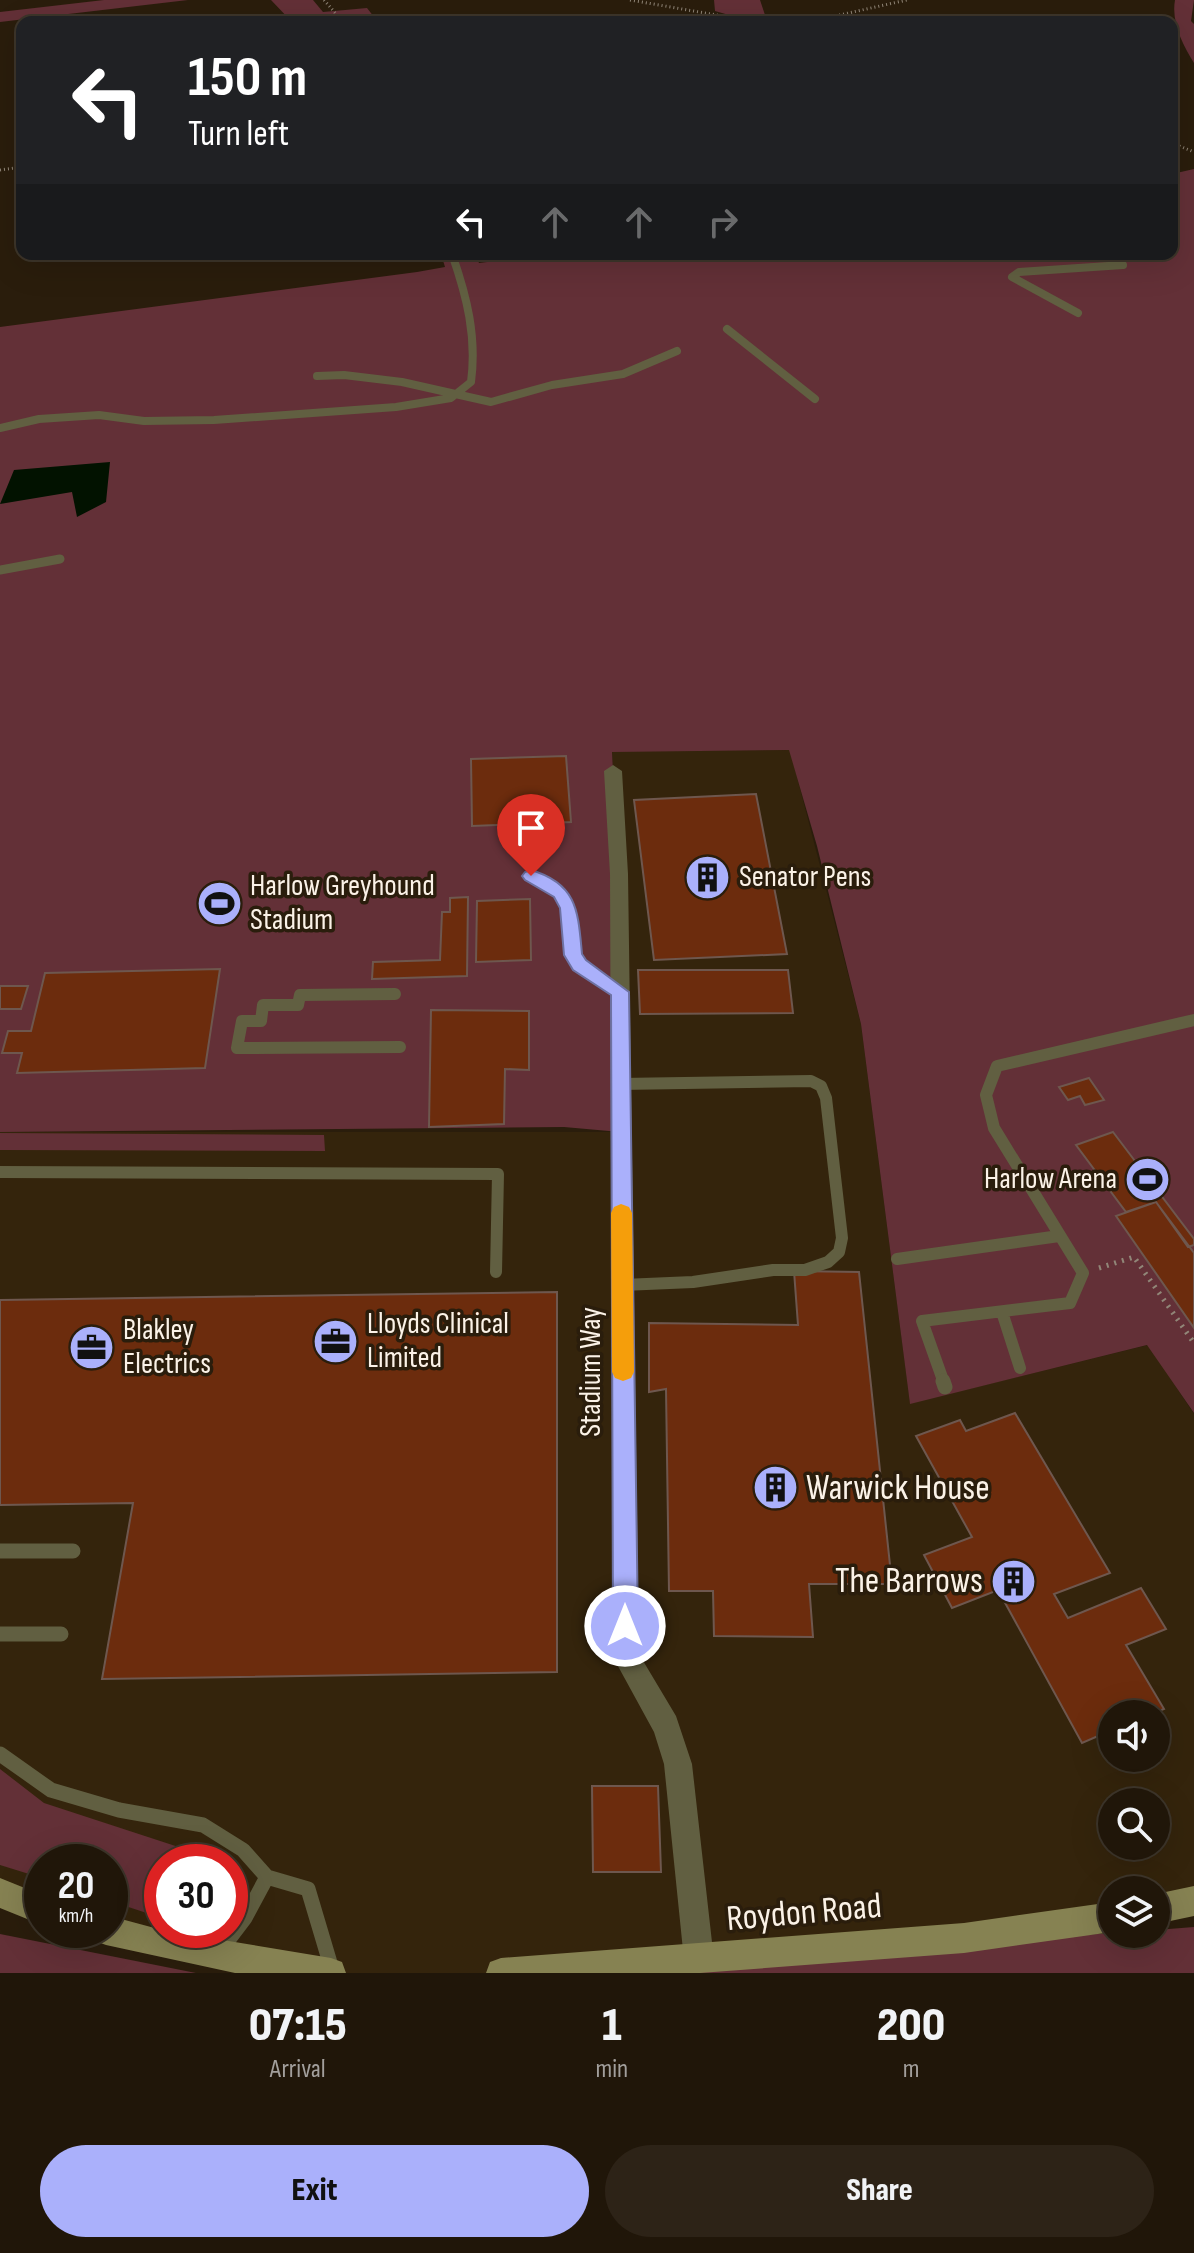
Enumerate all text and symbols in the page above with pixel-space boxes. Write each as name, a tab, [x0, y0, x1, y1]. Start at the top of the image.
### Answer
text: 150 m	[188, 45, 307, 112]
icon: left	[56, 48, 160, 152]
text: Turn left	[188, 113, 289, 156]
icon: left	[449, 200, 493, 244]
icon: ahead	[533, 200, 577, 244]
icon: ahead	[617, 200, 661, 244]
icon: right	[701, 200, 745, 244]
pin	[497, 794, 565, 876]
icon: arrive	[509, 806, 553, 850]
building icon: Senator Pens	[684, 853, 732, 901]
place label: Senator Pens	[739, 859, 871, 895]
place label: Harlow Greyhound Stadium	[250, 868, 435, 938]
sports icon: Harlow Greyhound Stadium	[195, 879, 243, 927]
sports icon: Harlow Arena	[1124, 1155, 1172, 1203]
place label: Harlow Arena	[984, 1161, 1117, 1197]
place label: Lloyds Clinical Limited	[367, 1306, 509, 1376]
street label: Stadium Way	[573, 1307, 609, 1437]
place label: Blakley Electrics	[123, 1312, 211, 1382]
office icon: Lloyds Clinical Limited	[312, 1317, 360, 1365]
office icon: Blakley Electrics	[68, 1323, 116, 1371]
building icon: Warwick House	[751, 1464, 799, 1512]
place label: Warwick House	[806, 1467, 990, 1510]
building icon: The Barrows	[990, 1557, 1038, 1605]
place label: The Barrows	[835, 1560, 983, 1603]
position arrow	[583, 1584, 667, 1668]
map controls	[1098, 1700, 1170, 1948]
button: sound	[1098, 1700, 1170, 1772]
button: search	[1098, 1788, 1170, 1860]
speed limit sign: 30	[144, 1844, 248, 1948]
text: 20	[58, 1862, 94, 1910]
button: layers	[1098, 1876, 1170, 1948]
street label: Roydon Road	[725, 1885, 883, 1941]
text: km/h	[59, 1904, 93, 1928]
text: 07:15	[249, 1997, 347, 2054]
text: 1	[602, 1997, 622, 2054]
text: 200	[877, 1997, 945, 2054]
text: Arrival	[270, 2054, 326, 2085]
text: min	[595, 2054, 628, 2085]
text: m	[903, 2054, 919, 2085]
button: Exit	[40, 2145, 589, 2237]
button: Share	[605, 2145, 1154, 2237]

